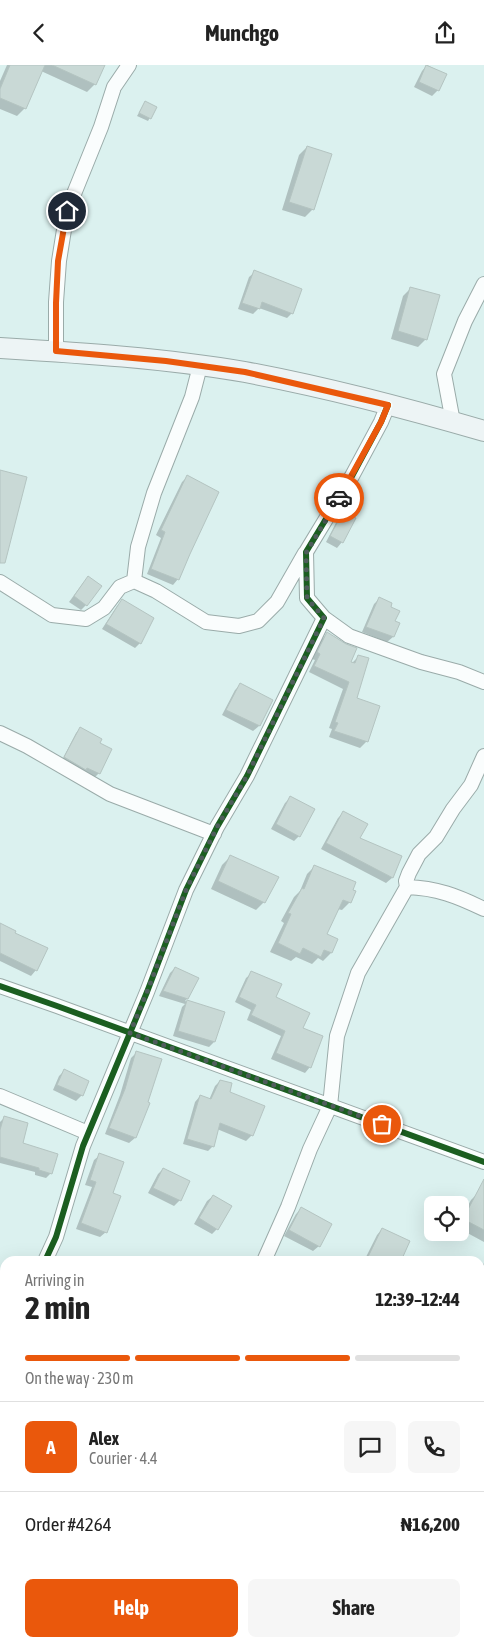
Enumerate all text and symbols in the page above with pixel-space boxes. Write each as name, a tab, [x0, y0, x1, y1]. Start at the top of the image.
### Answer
icon: back	[25, 19, 53, 47]
icon: share	[431, 19, 459, 47]
text: Munchgo	[205, 20, 279, 46]
pin	[46, 190, 88, 232]
icon: home	[53, 197, 81, 225]
courier	[314, 473, 364, 523]
icon: car	[325, 484, 353, 512]
pin	[361, 1103, 403, 1145]
icon: bag	[368, 1110, 396, 1138]
map controls	[424, 1196, 469, 1241]
button: locate	[424, 1196, 469, 1241]
text: Arriving in	[25, 1271, 85, 1289]
text: 12:39–12:44	[375, 1288, 460, 1310]
text: 2 min	[25, 1289, 90, 1326]
text: On the way · 230 m	[25, 1369, 134, 1387]
button: chat	[344, 1421, 396, 1473]
button: phone	[408, 1421, 460, 1473]
text: Alex	[89, 1427, 119, 1449]
text: A	[46, 1436, 56, 1458]
text: Courier · 4.4	[89, 1449, 158, 1467]
text: Order #4264	[25, 1513, 112, 1535]
text: ₦16,200	[401, 1513, 460, 1535]
button: Help	[25, 1579, 238, 1637]
button: Share	[248, 1579, 460, 1637]

